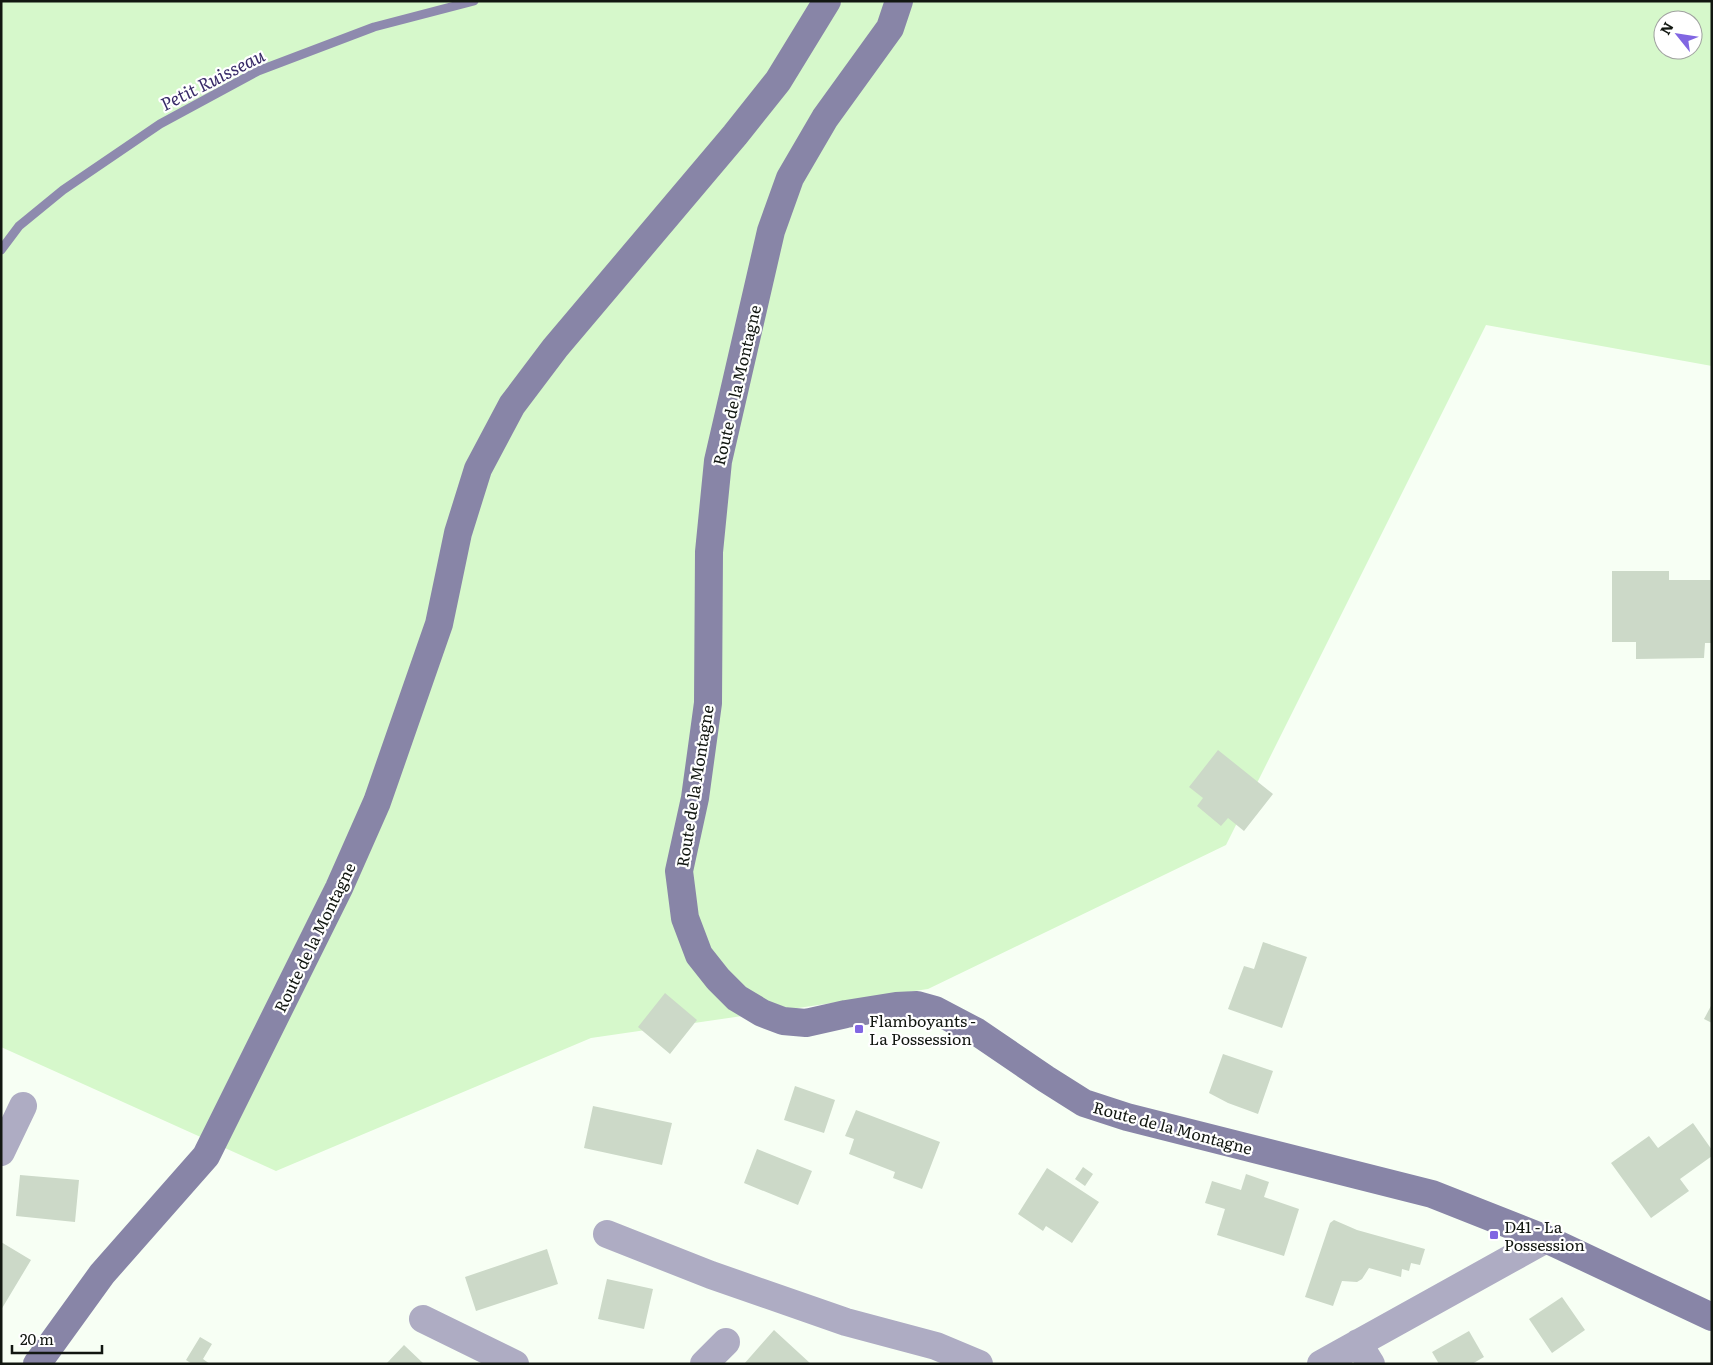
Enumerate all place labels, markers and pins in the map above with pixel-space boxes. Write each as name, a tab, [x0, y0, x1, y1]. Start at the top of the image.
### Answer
place label: Flamboyants - La Possession	[869, 1008, 976, 1050]
marker: Flamboyants - La Possession	[853, 1023, 865, 1035]
place label: D41 - La Possession	[1504, 1214, 1585, 1256]
marker: D41 - La Possession	[1488, 1229, 1500, 1241]

